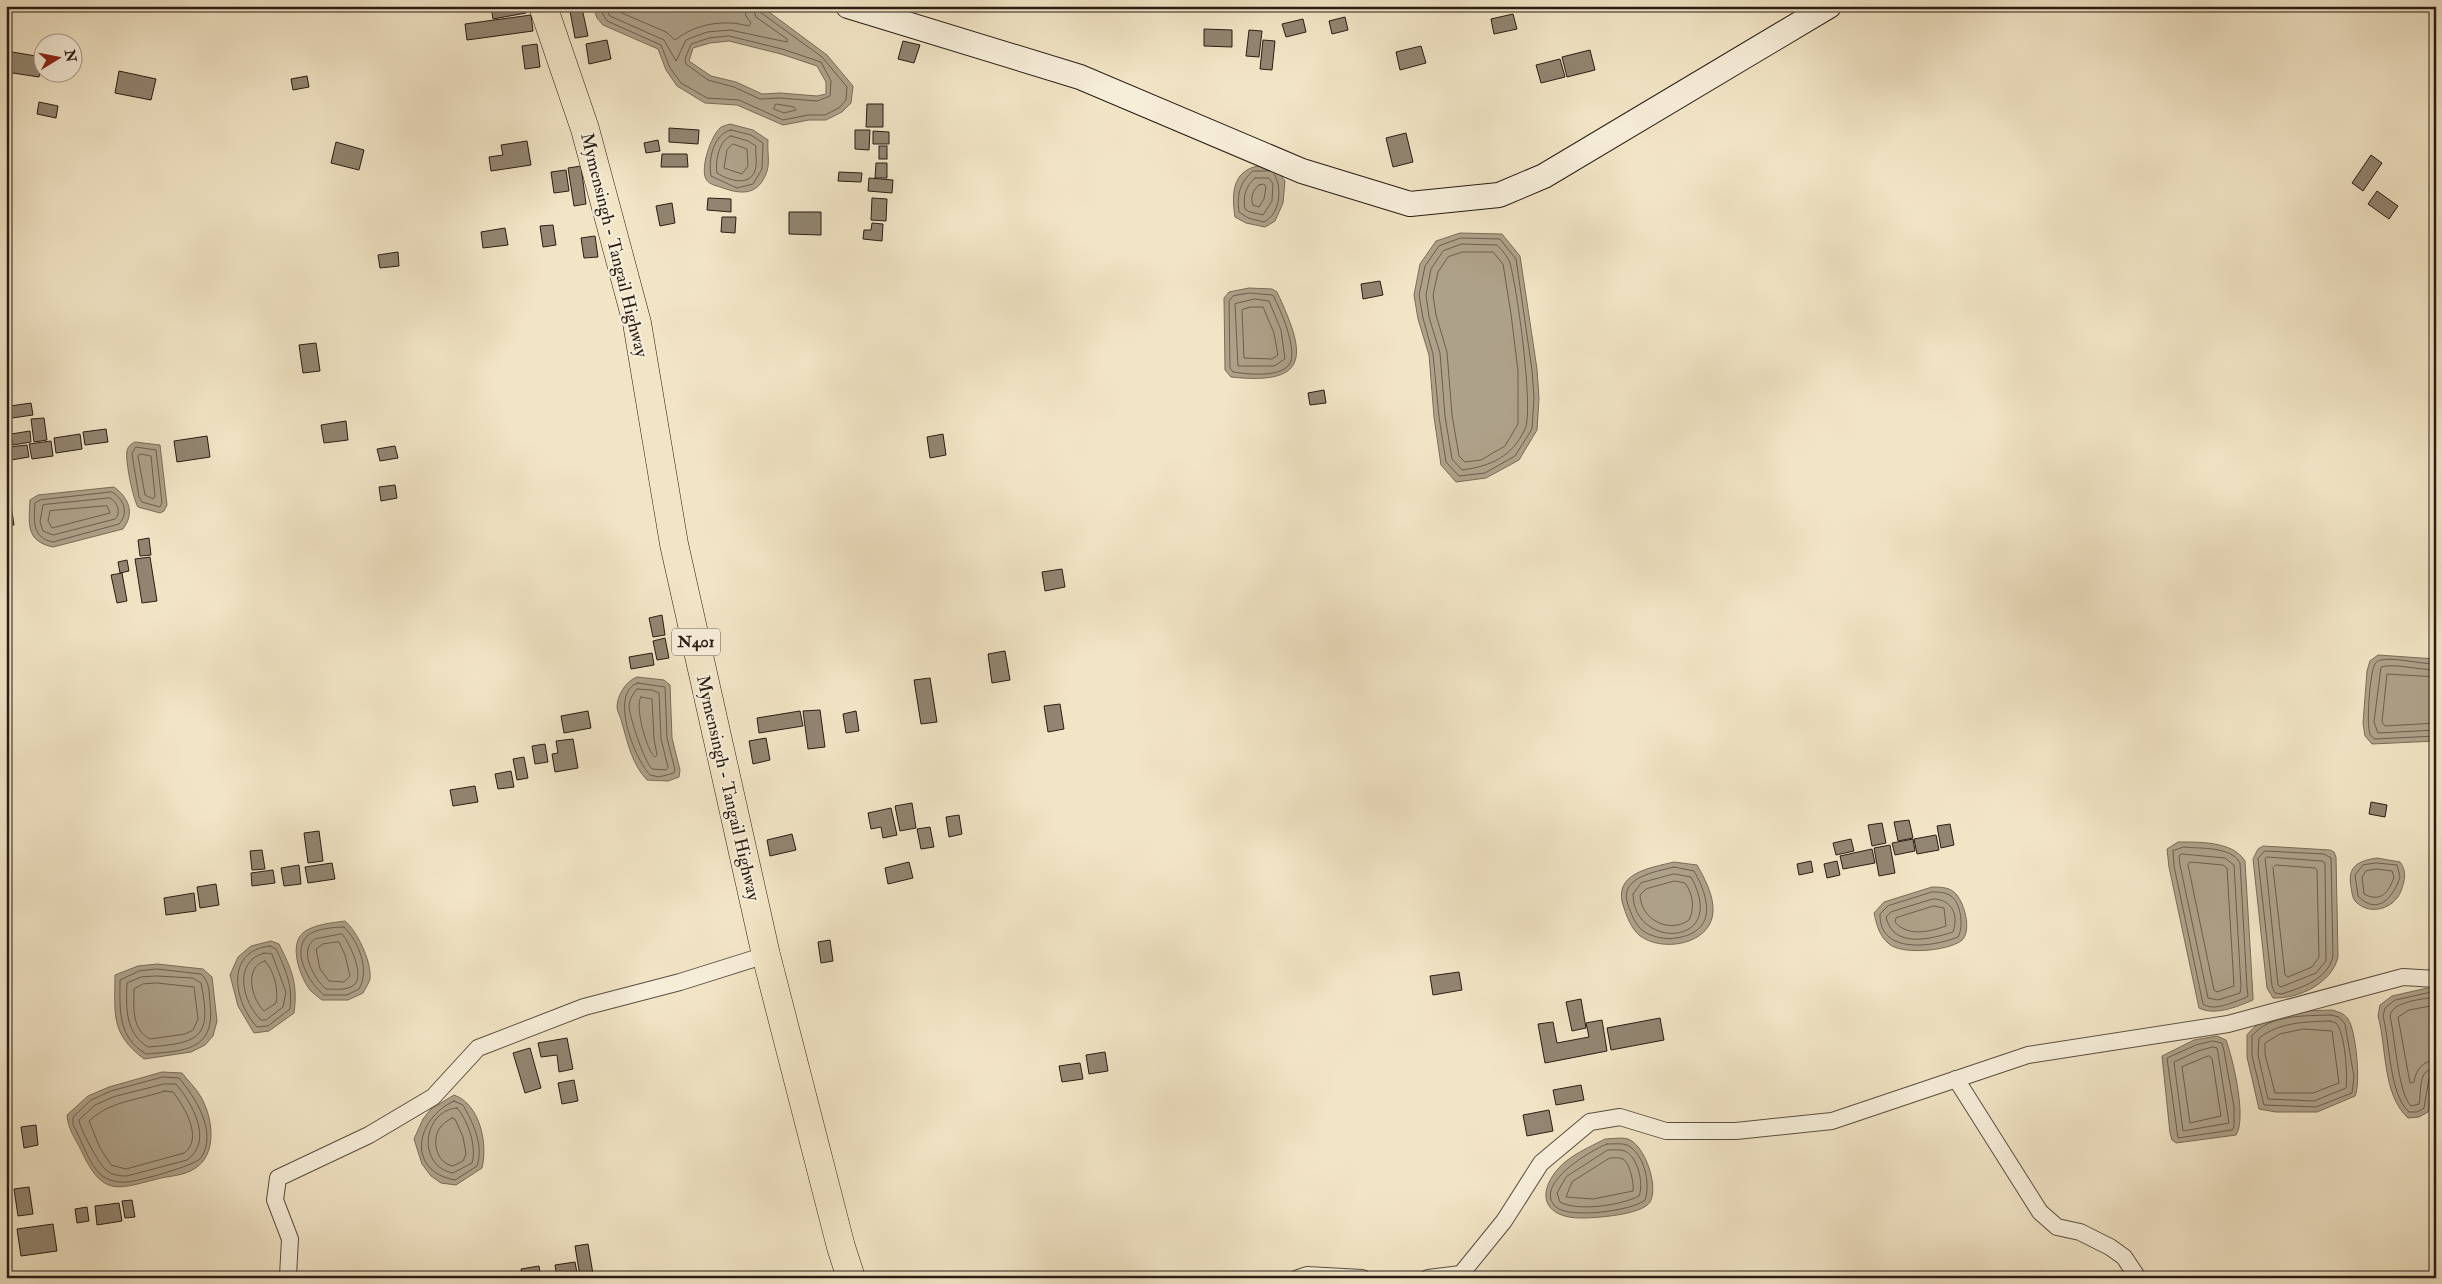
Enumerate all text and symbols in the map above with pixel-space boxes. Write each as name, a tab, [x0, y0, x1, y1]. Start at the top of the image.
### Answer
north arrow	[32, 32, 82, 82]
text: N	[61, 47, 80, 64]
street label: Mymensingh - Tangail Highway	[575, 130, 653, 361]
road number: N401	[672, 628, 720, 656]
street label: Mymensingh - Tangail Highway	[691, 673, 765, 904]

